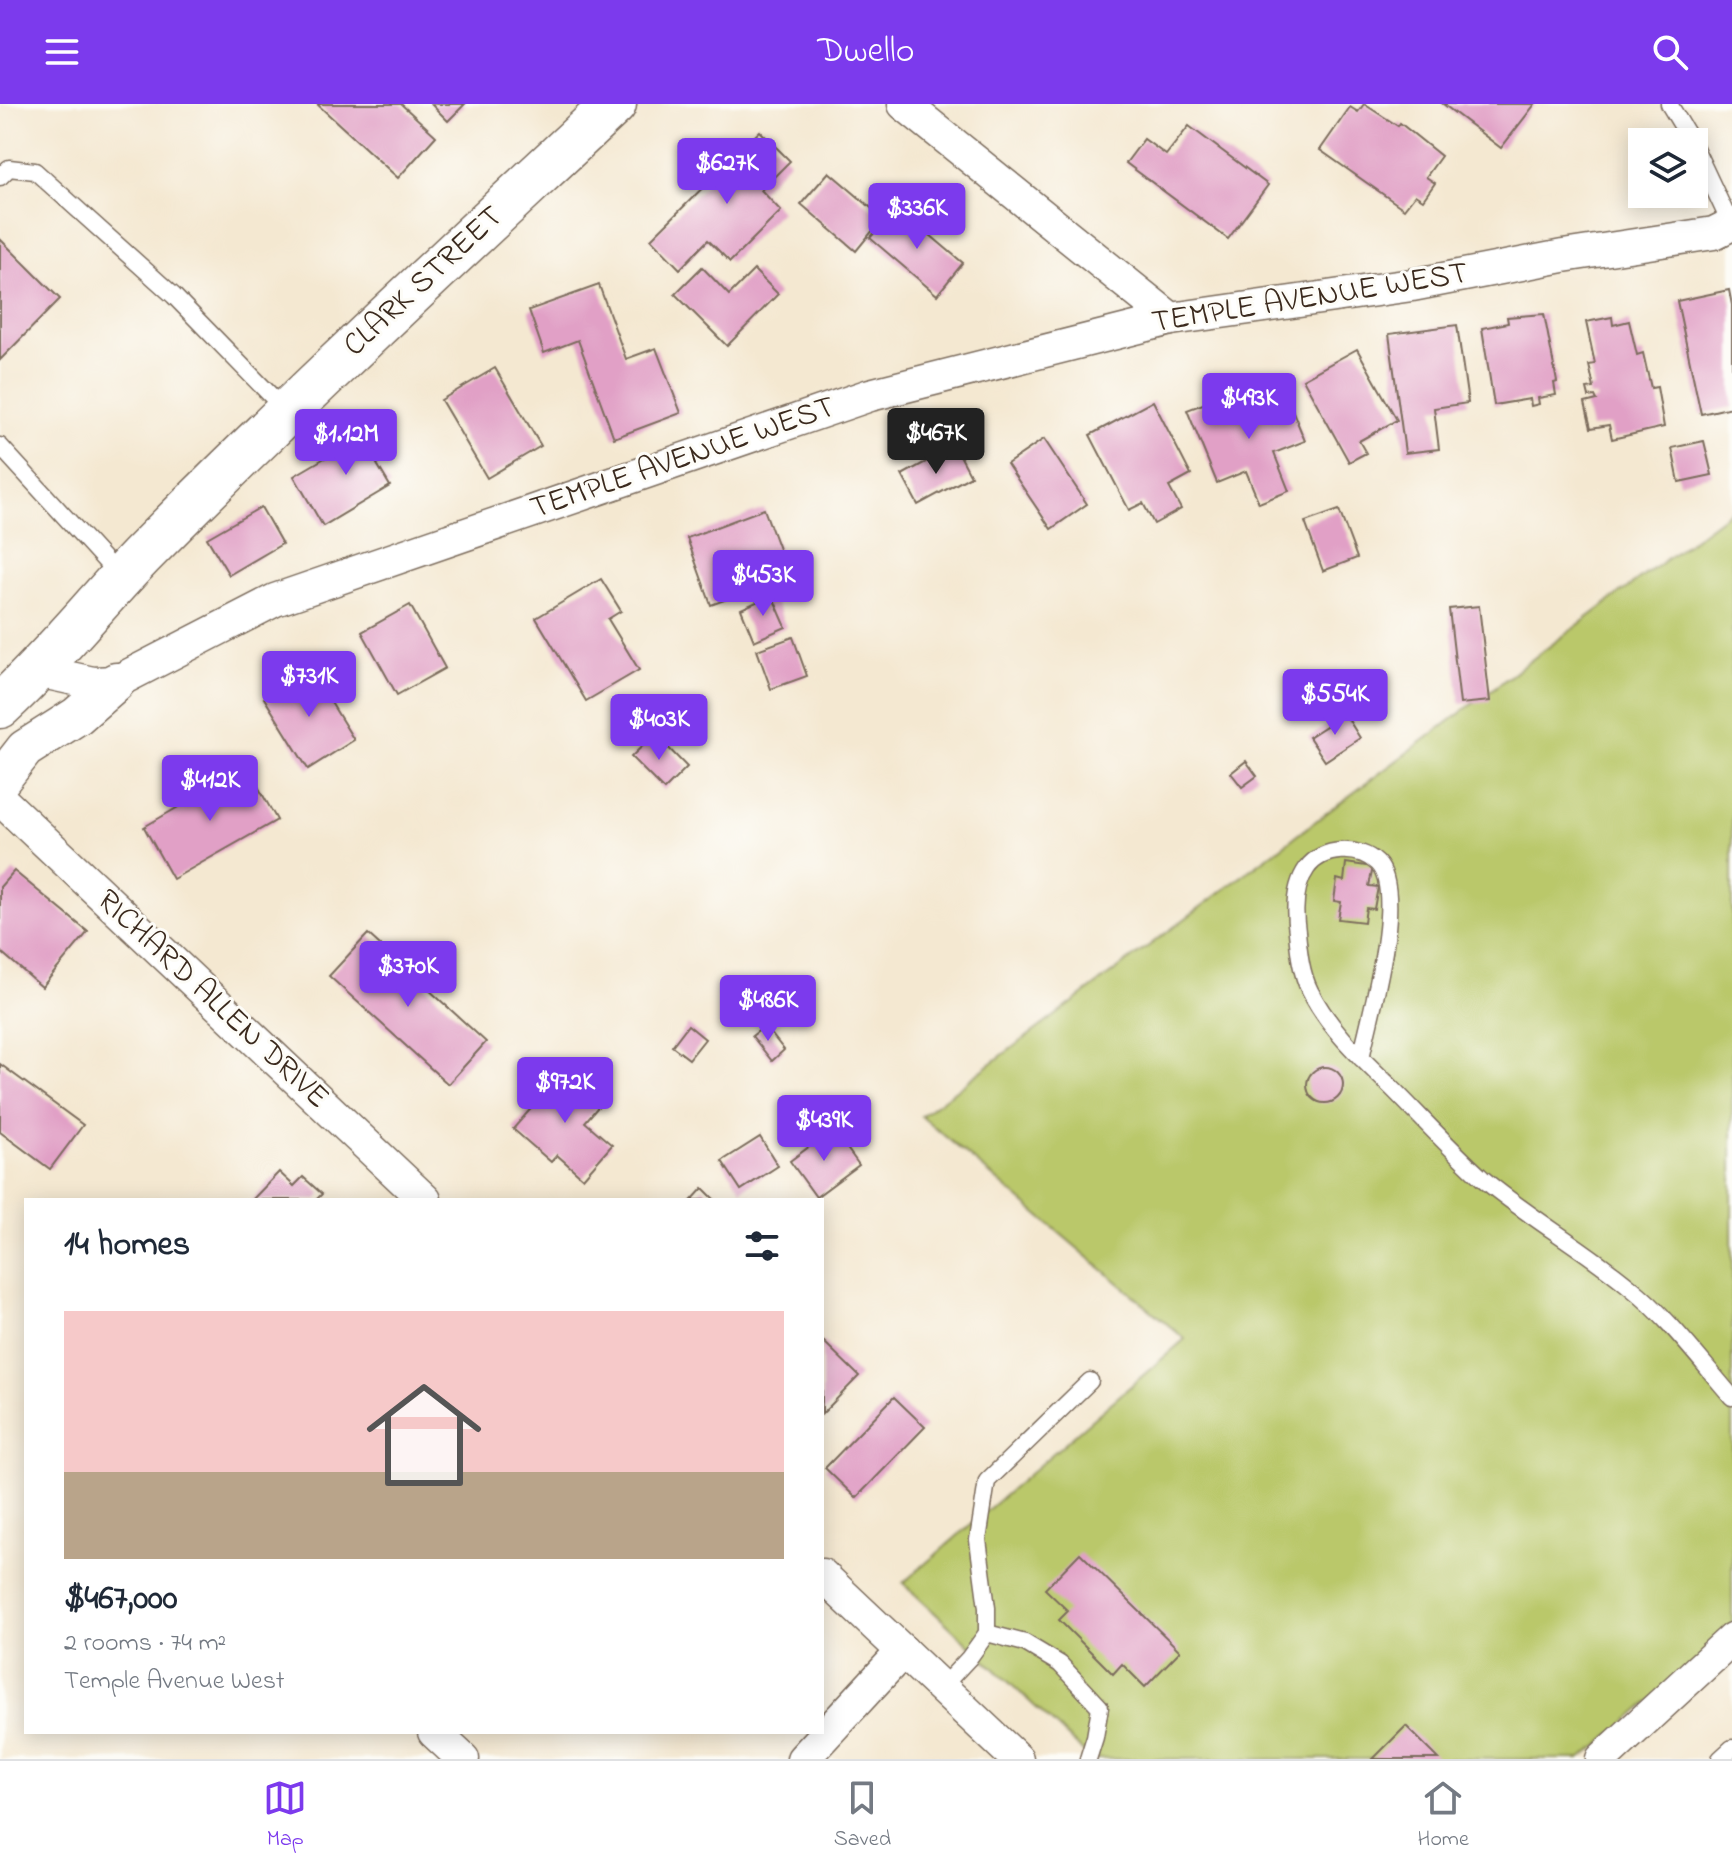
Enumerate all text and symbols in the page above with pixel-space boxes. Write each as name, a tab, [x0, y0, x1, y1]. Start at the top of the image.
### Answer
text: Dwello	[818, 26, 914, 79]
icon: menu	[40, 30, 84, 74]
icon: search	[1648, 30, 1692, 74]
map controls	[1628, 128, 1708, 208]
button: layers	[1628, 128, 1708, 208]
pin: $627K	[671, 138, 783, 206]
text: $627K	[695, 145, 759, 183]
pin: $336K	[861, 183, 973, 251]
text: $336K	[886, 190, 948, 228]
street label: CLARK STREET	[333, 195, 515, 369]
street label: TEMPLE AVENUE WEST	[1149, 251, 1471, 347]
pin: $493K	[1193, 373, 1305, 441]
text: $493K	[1220, 380, 1278, 418]
street label: TEMPLE AVENUE WEST	[524, 385, 842, 533]
pin: $467K	[880, 408, 992, 476]
pin: $1.12M	[281, 409, 411, 477]
text: $467K	[905, 415, 967, 453]
text: $1.12M	[313, 416, 379, 454]
pin: $453K	[707, 550, 819, 618]
text: $453K	[731, 557, 795, 595]
pin: $731K	[253, 651, 365, 719]
text: $731K	[280, 658, 338, 696]
pin: $554K	[1279, 669, 1391, 737]
text: $554K	[1301, 676, 1369, 714]
pin: $403K	[603, 694, 715, 762]
text: $403K	[628, 701, 690, 739]
pin: $412K	[154, 755, 266, 823]
text: $412K	[180, 762, 240, 800]
street label: RICHARD ALLEN DRIVE	[85, 879, 339, 1121]
pin: $370K	[352, 941, 464, 1009]
text: $370K	[377, 948, 439, 986]
pin: $486K	[712, 975, 824, 1043]
text: $486K	[738, 982, 798, 1020]
pin: $972K	[509, 1057, 621, 1125]
text: $972K	[535, 1064, 595, 1102]
pin: $439K	[768, 1095, 880, 1163]
text: $439K	[795, 1102, 853, 1140]
text: 14 homes	[64, 1221, 190, 1271]
icon: filters	[740, 1224, 784, 1268]
icon: home	[352, 1363, 496, 1507]
text: $467,000	[64, 1575, 177, 1625]
text: 2 rooms · 74 m²	[64, 1625, 226, 1663]
text: Temple Avenue West	[64, 1663, 285, 1701]
tab: Map	[263, 1776, 307, 1856]
tab: Saved	[834, 1776, 891, 1856]
tab: Home	[1418, 1776, 1469, 1856]

